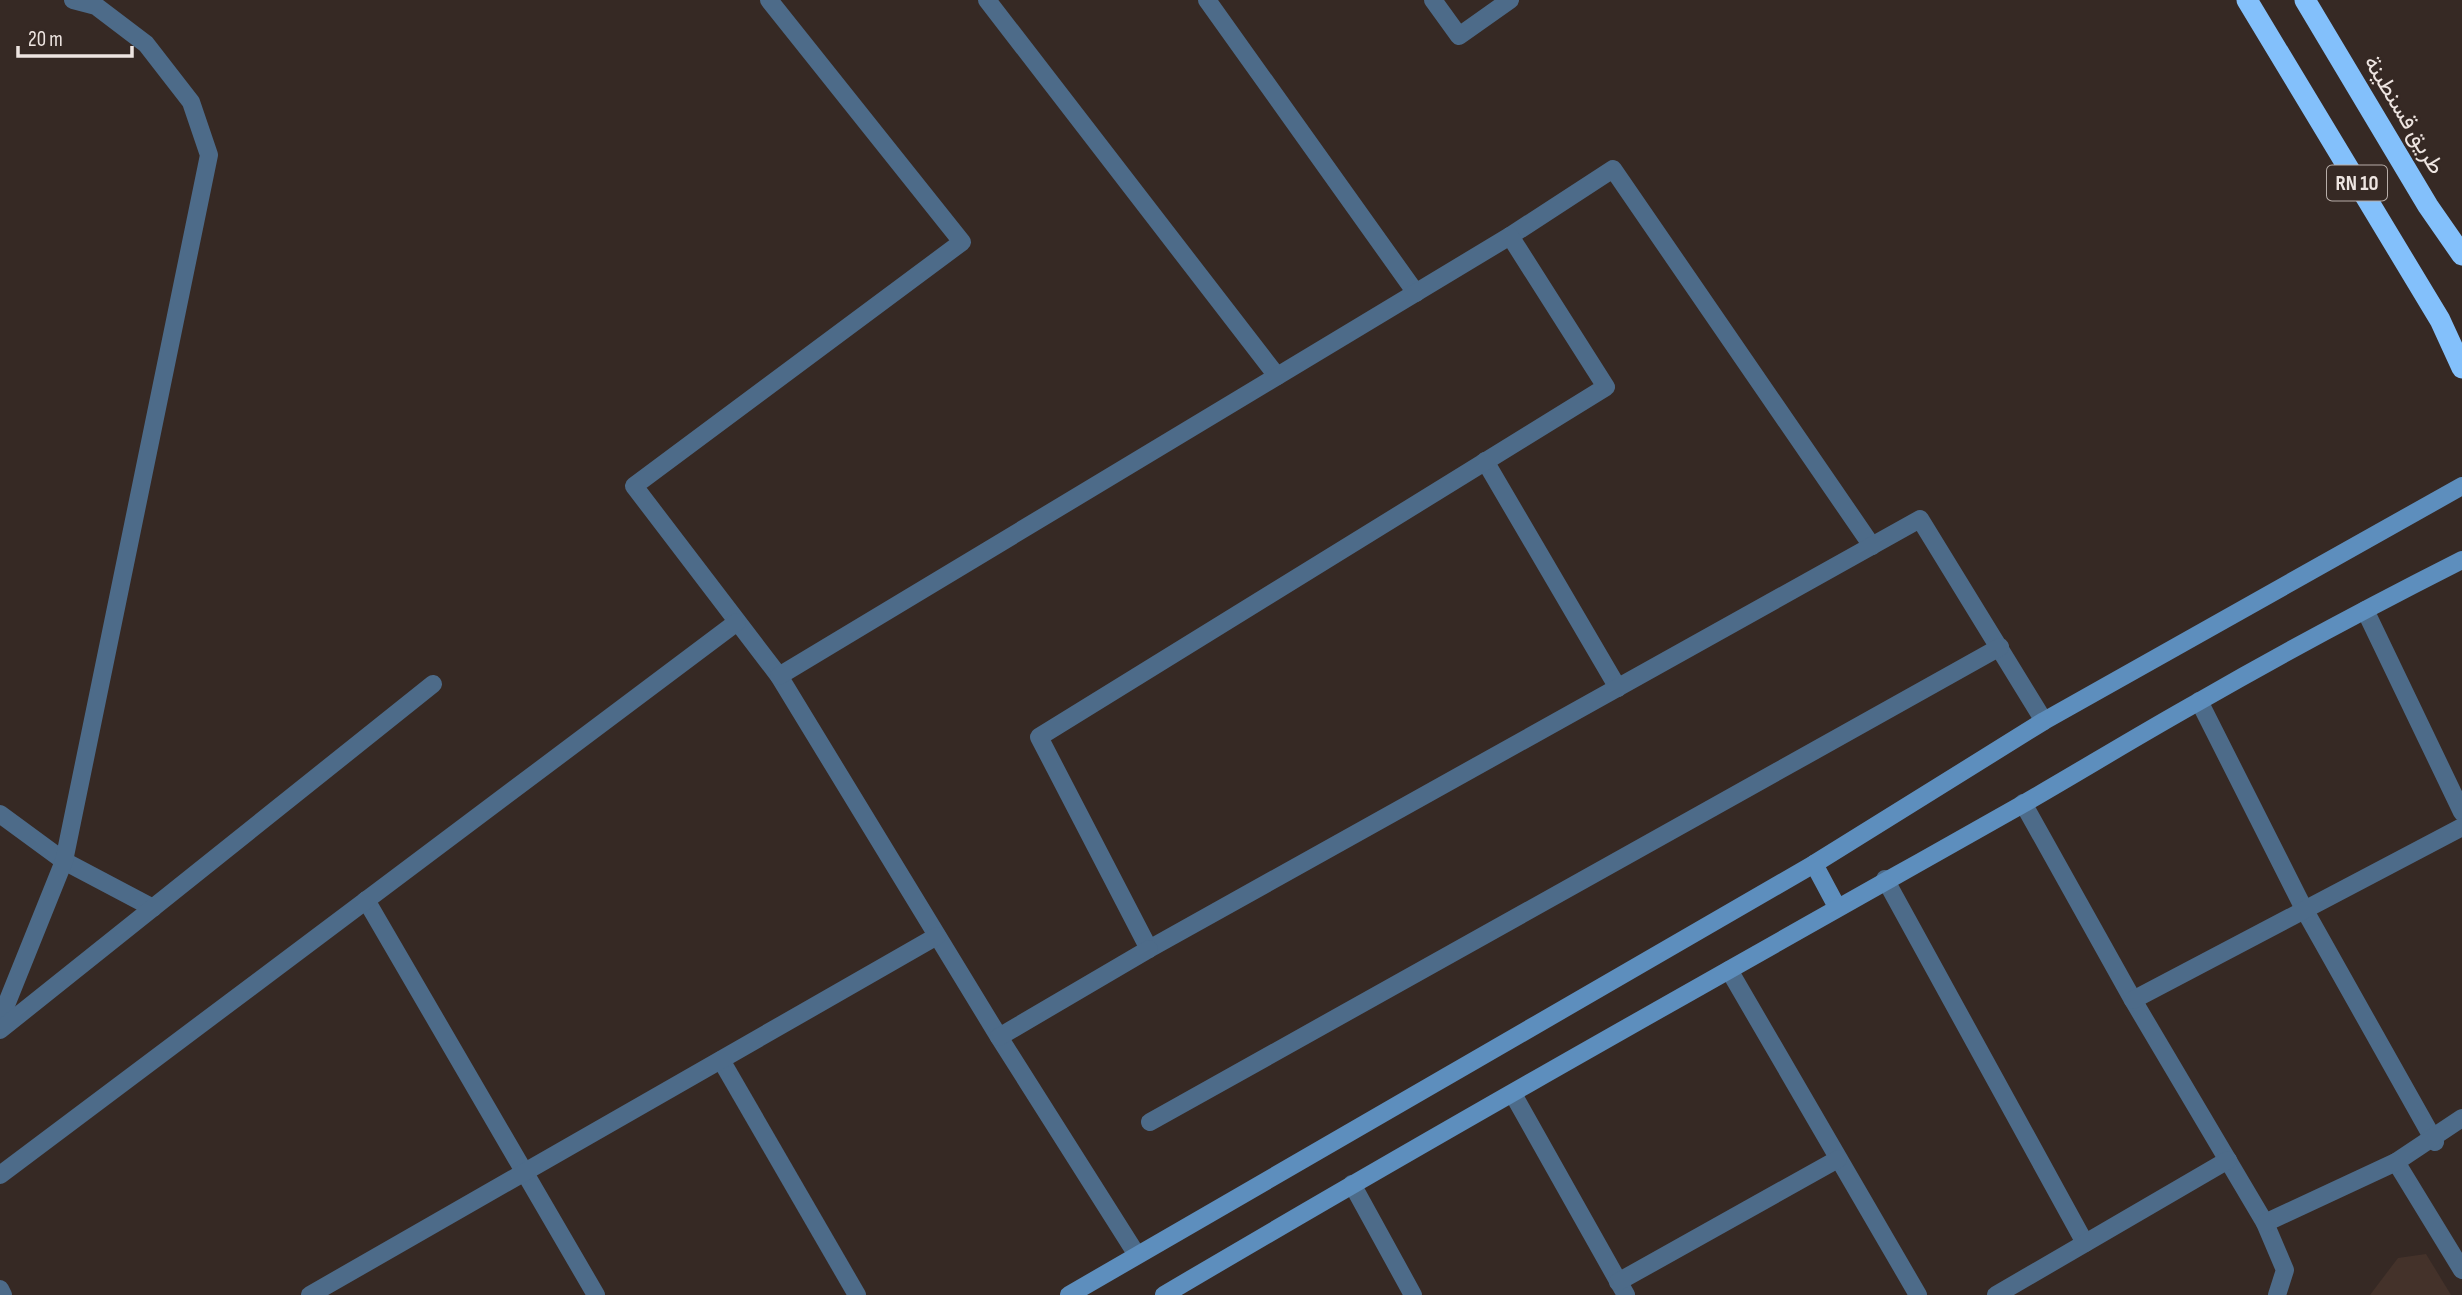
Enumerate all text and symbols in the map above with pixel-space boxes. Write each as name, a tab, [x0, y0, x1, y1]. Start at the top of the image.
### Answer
scale bar	[18, 14, 131, 58]
text: 20 m	[28, 27, 63, 52]
street label: طريق قسنطينة	[2358, 51, 2450, 179]
road number: RN 10	[2327, 166, 2387, 200]

